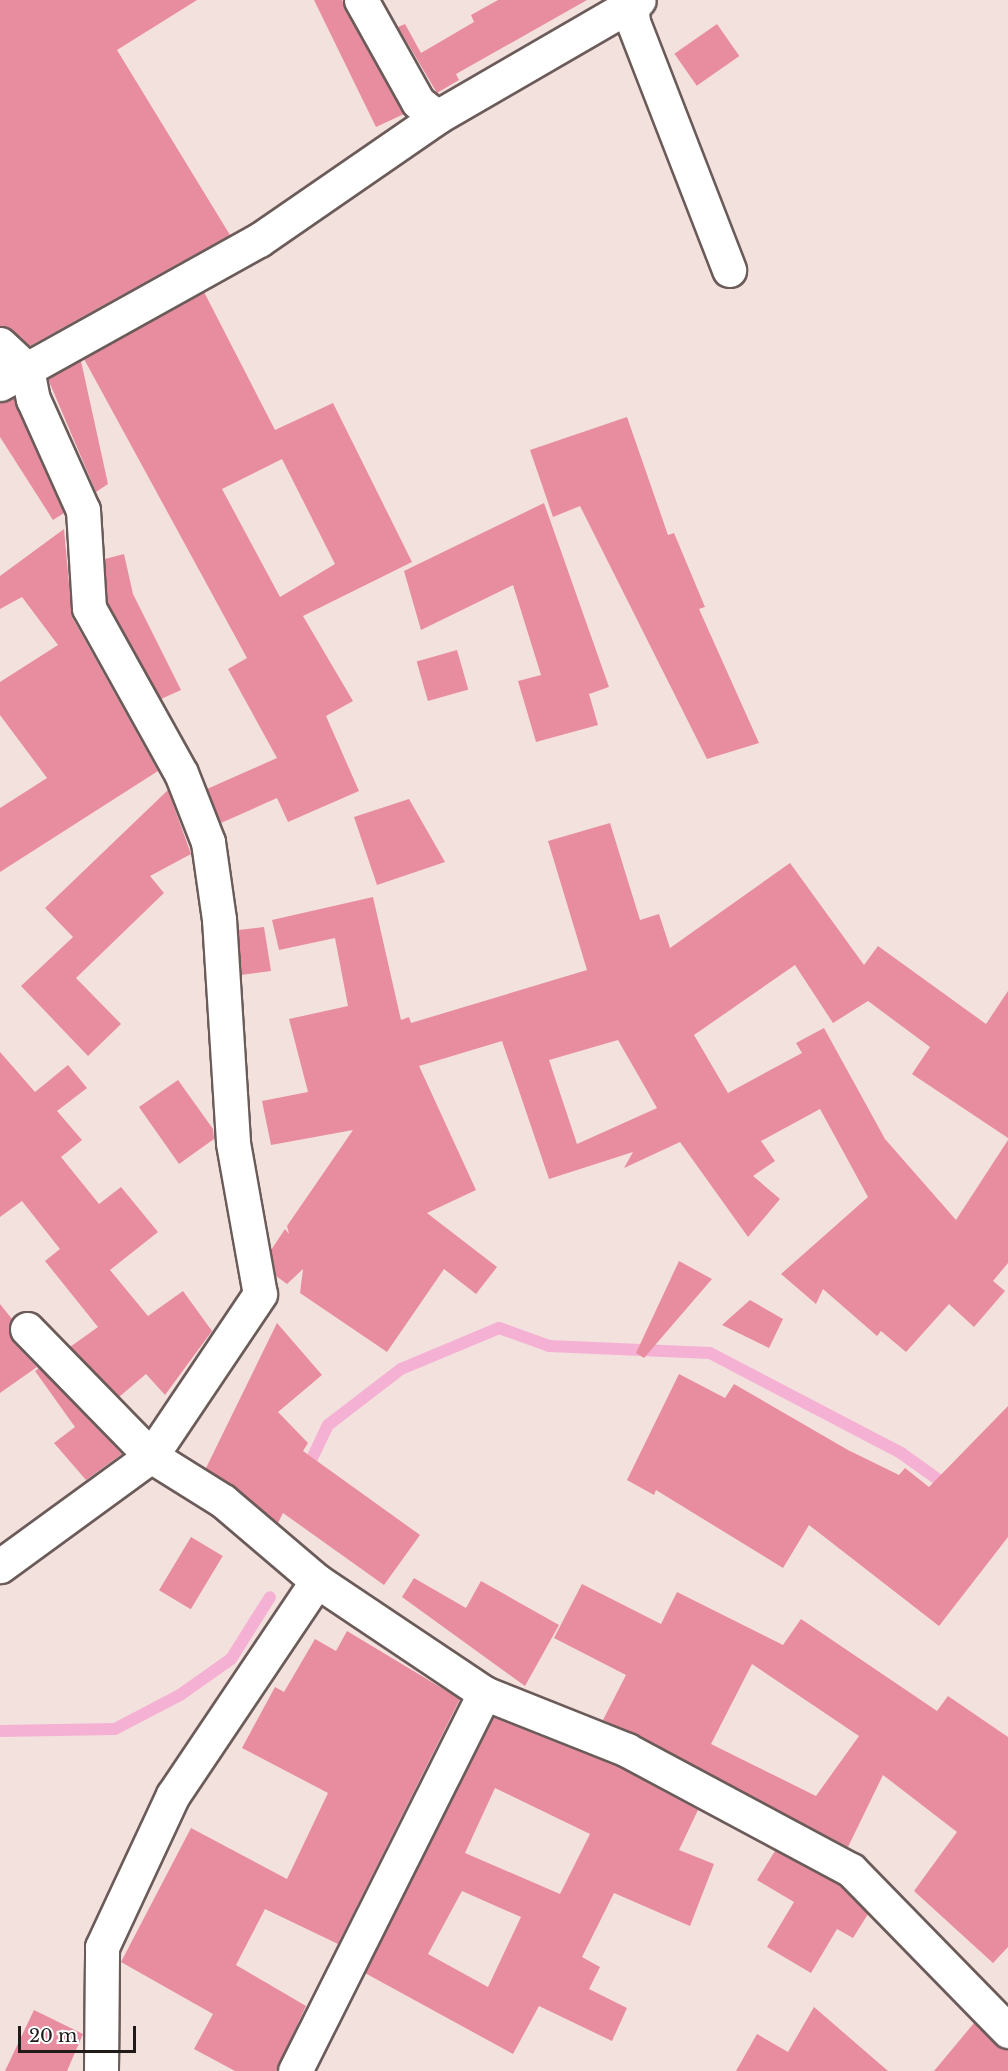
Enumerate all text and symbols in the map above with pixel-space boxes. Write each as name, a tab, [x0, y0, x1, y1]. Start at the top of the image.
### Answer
scale bar	[21, 2014, 140, 2052]
text: 20 m	[29, 2025, 77, 2047]

